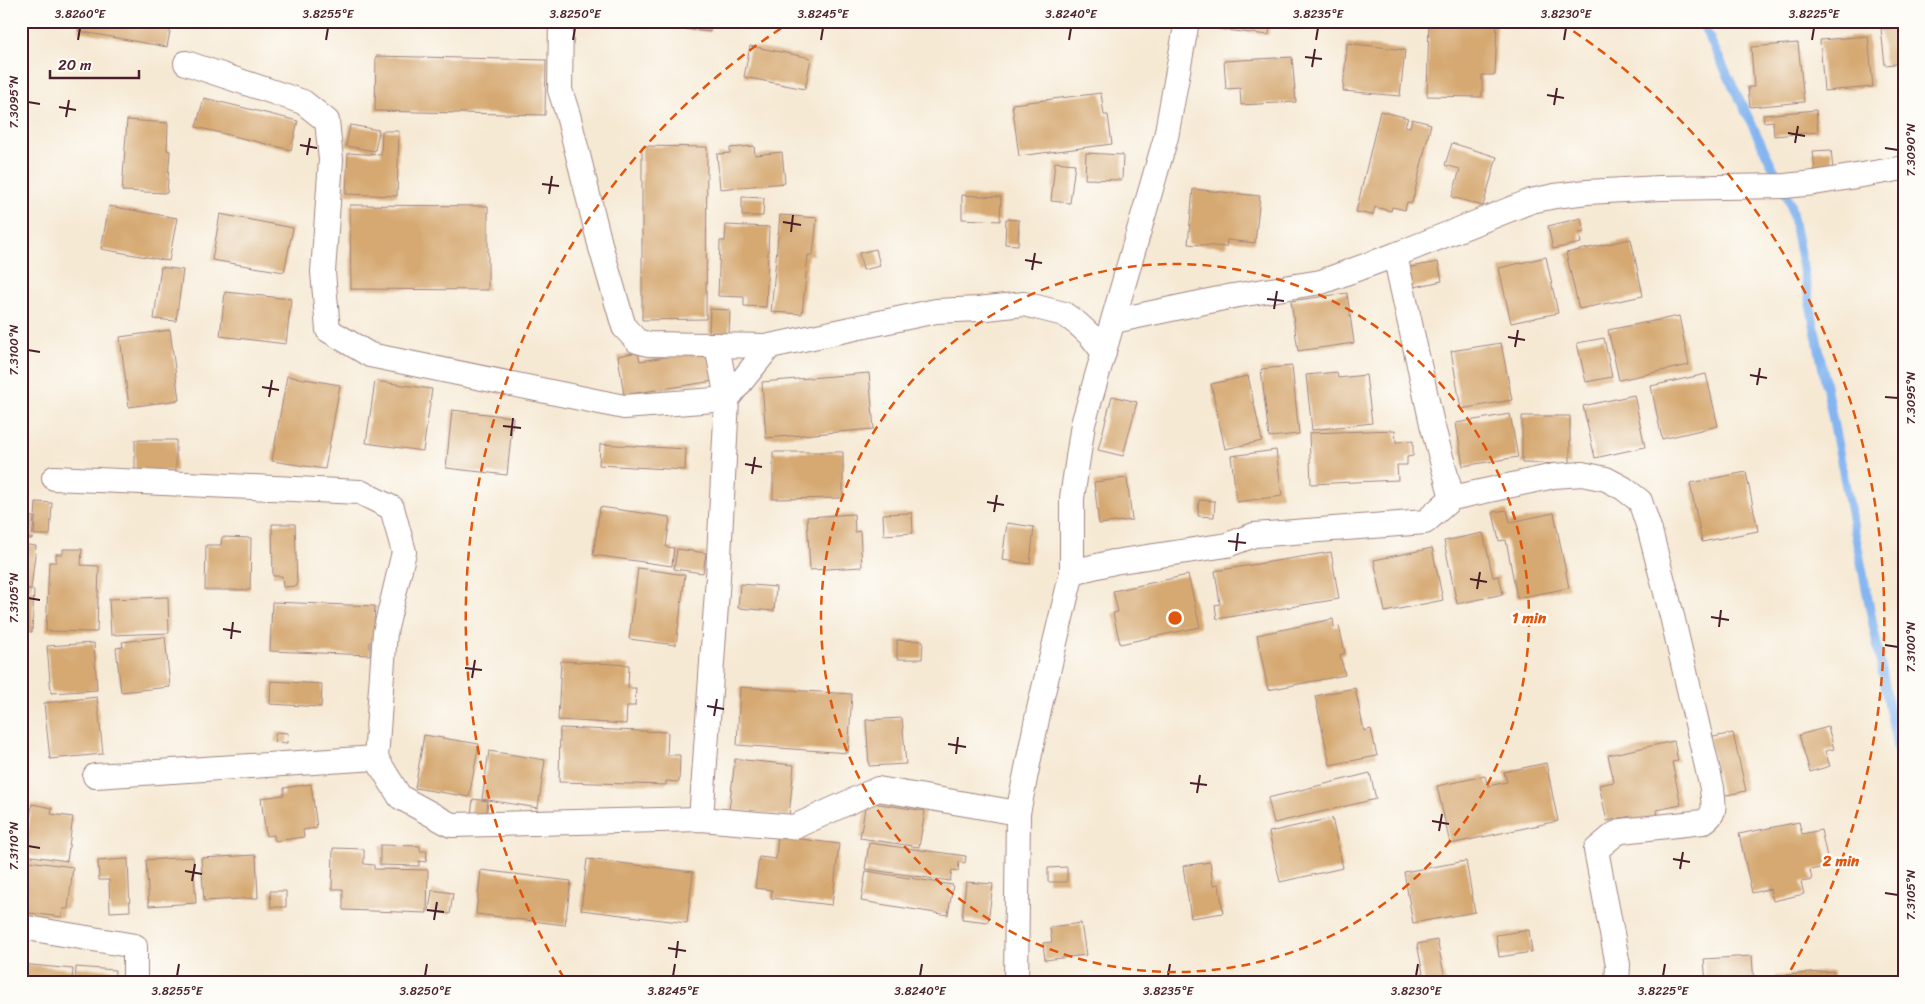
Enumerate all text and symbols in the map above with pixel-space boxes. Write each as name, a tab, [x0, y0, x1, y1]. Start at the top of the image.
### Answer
text: 3.8260°E	[55, 3, 107, 25]
text: 3.8255°E	[303, 3, 355, 25]
text: 3.8250°E	[549, 3, 602, 25]
text: 3.8245°E	[797, 3, 850, 25]
text: 3.8240°E	[1045, 3, 1098, 25]
text: 3.8235°E	[1293, 3, 1344, 25]
text: 3.8230°E	[1541, 3, 1593, 25]
text: 3.8225°E	[1789, 3, 1841, 25]
scale bar	[50, 48, 139, 80]
text: 20 m	[58, 52, 92, 78]
text: 7.3095°N	[3, 75, 25, 128]
text: 7.3090°N	[1900, 123, 1922, 177]
text: 7.3100°N	[3, 324, 25, 375]
text: 7.3095°N	[1900, 371, 1922, 424]
text: 7.3105°N	[3, 572, 25, 623]
text: 1 min	[1512, 605, 1547, 631]
centre of rings	[1166, 609, 1184, 627]
text: 7.3100°N	[1900, 621, 1922, 672]
text: 7.3110°N	[3, 821, 25, 870]
text: 2 min	[1822, 848, 1860, 874]
text: 7.3105°N	[1900, 869, 1922, 920]
text: 3.8255°E	[152, 980, 204, 1002]
text: 3.8250°E	[399, 980, 452, 1002]
text: 3.8245°E	[647, 980, 700, 1002]
text: 3.8240°E	[894, 980, 947, 1002]
text: 3.8235°E	[1143, 980, 1194, 1002]
text: 3.8230°E	[1391, 980, 1443, 1002]
text: 3.8225°E	[1638, 980, 1690, 1002]

